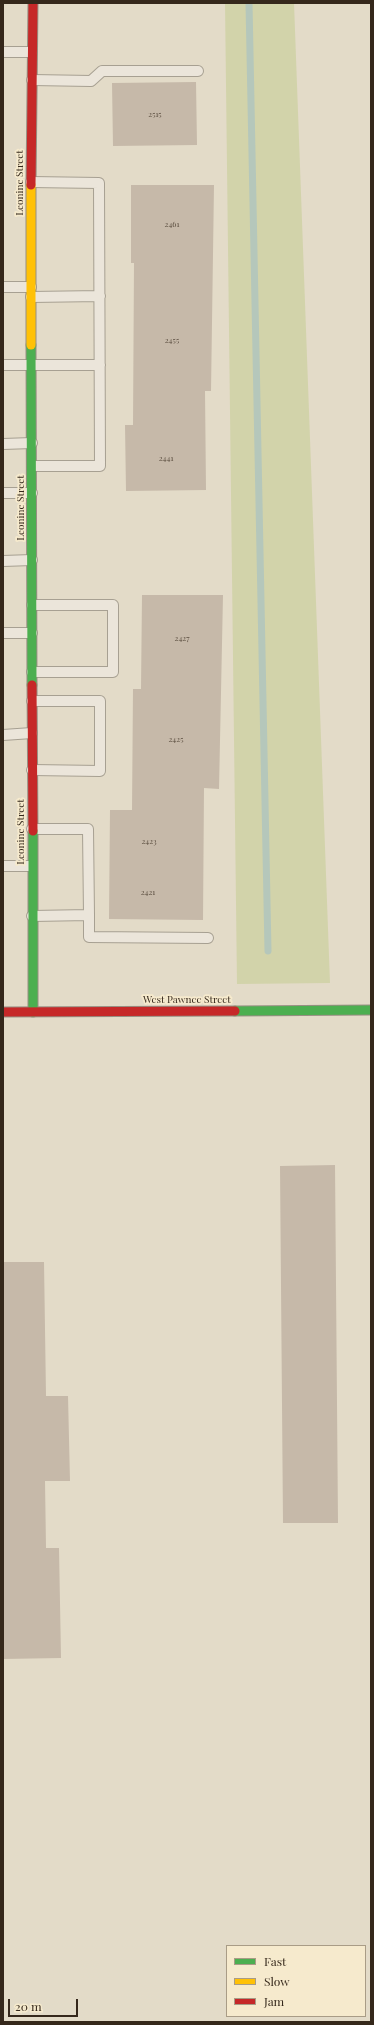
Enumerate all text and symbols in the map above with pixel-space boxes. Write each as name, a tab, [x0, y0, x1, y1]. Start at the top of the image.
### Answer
house number: 2515	[148, 109, 162, 119]
street label: Leonine Street	[14, 150, 26, 216]
house number: 2461	[165, 219, 179, 229]
house number: 2455	[165, 335, 179, 345]
house number: 2441	[159, 453, 173, 463]
street label: Leonine Street	[15, 475, 27, 541]
house number: 2427	[175, 633, 189, 643]
house number: 2425	[169, 734, 183, 744]
street label: Leonine Street	[15, 799, 27, 865]
house number: 2423	[141, 836, 157, 846]
house number: 2421	[141, 887, 155, 897]
street label: West Pawnee Street	[143, 994, 231, 1006]
legend	[226, 1945, 366, 2017]
text: Fast	[264, 1953, 286, 1969]
text: Slow	[264, 1973, 290, 1989]
scale bar	[10, 1991, 80, 2017]
text: Jam	[264, 1993, 284, 2009]
text: 20 m	[15, 1998, 42, 2014]

